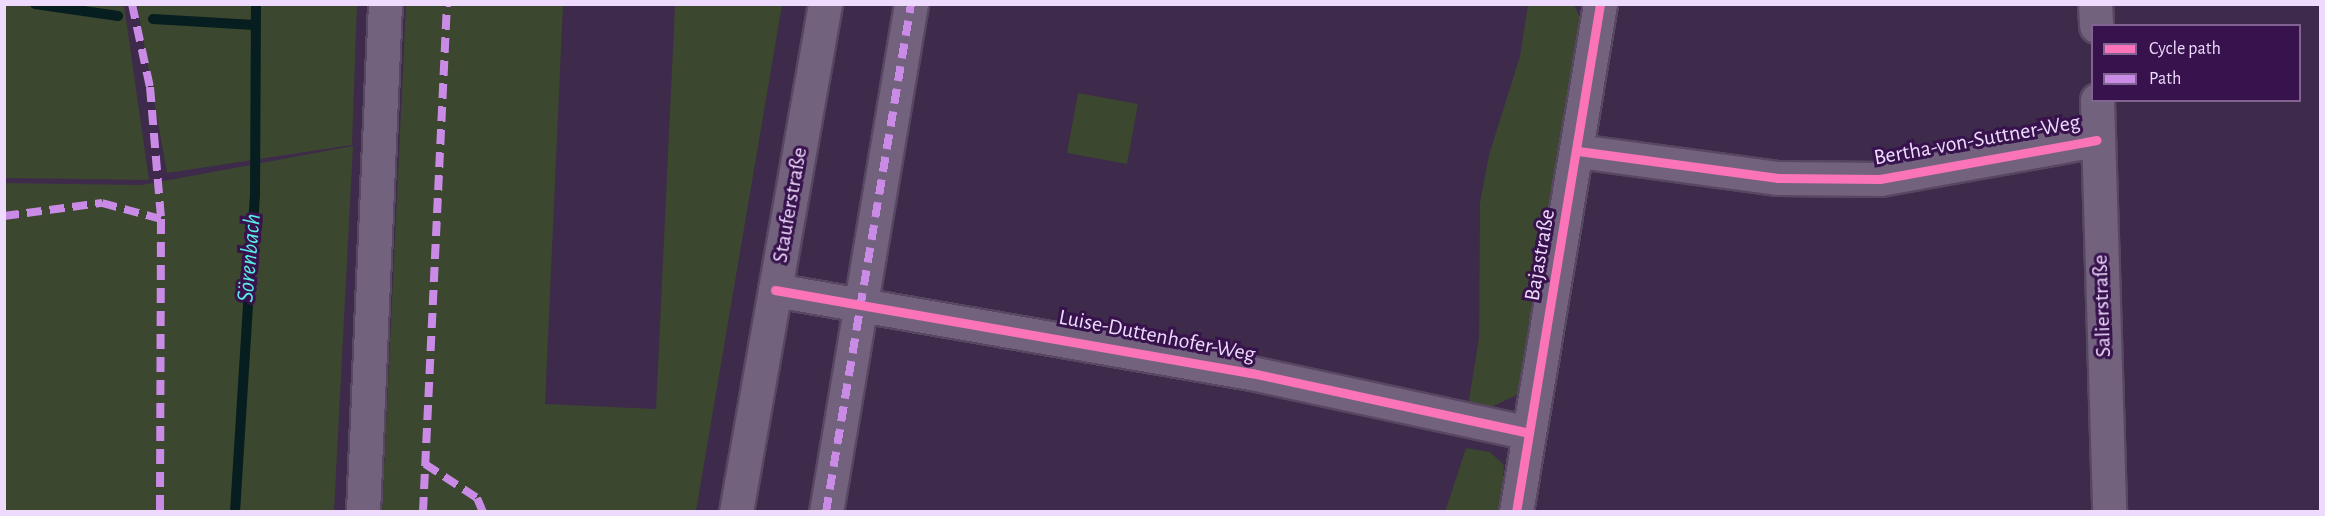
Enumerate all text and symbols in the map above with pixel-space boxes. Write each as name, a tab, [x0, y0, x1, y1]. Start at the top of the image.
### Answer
legend	[2091, 24, 2301, 102]
text: Cycle path	[2149, 40, 2221, 58]
text: Path	[2149, 70, 2181, 88]
street label: Bertha-von-Suttner-Weg	[1872, 109, 2082, 171]
street label: Stauferstraße	[767, 145, 813, 265]
street label: Bajastraße	[1519, 207, 1561, 303]
water label: Sörenbach	[232, 213, 268, 303]
street label: Salierstraße	[2087, 254, 2117, 358]
street label: Luise-Duttenhofer-Weg	[1057, 304, 1257, 368]

